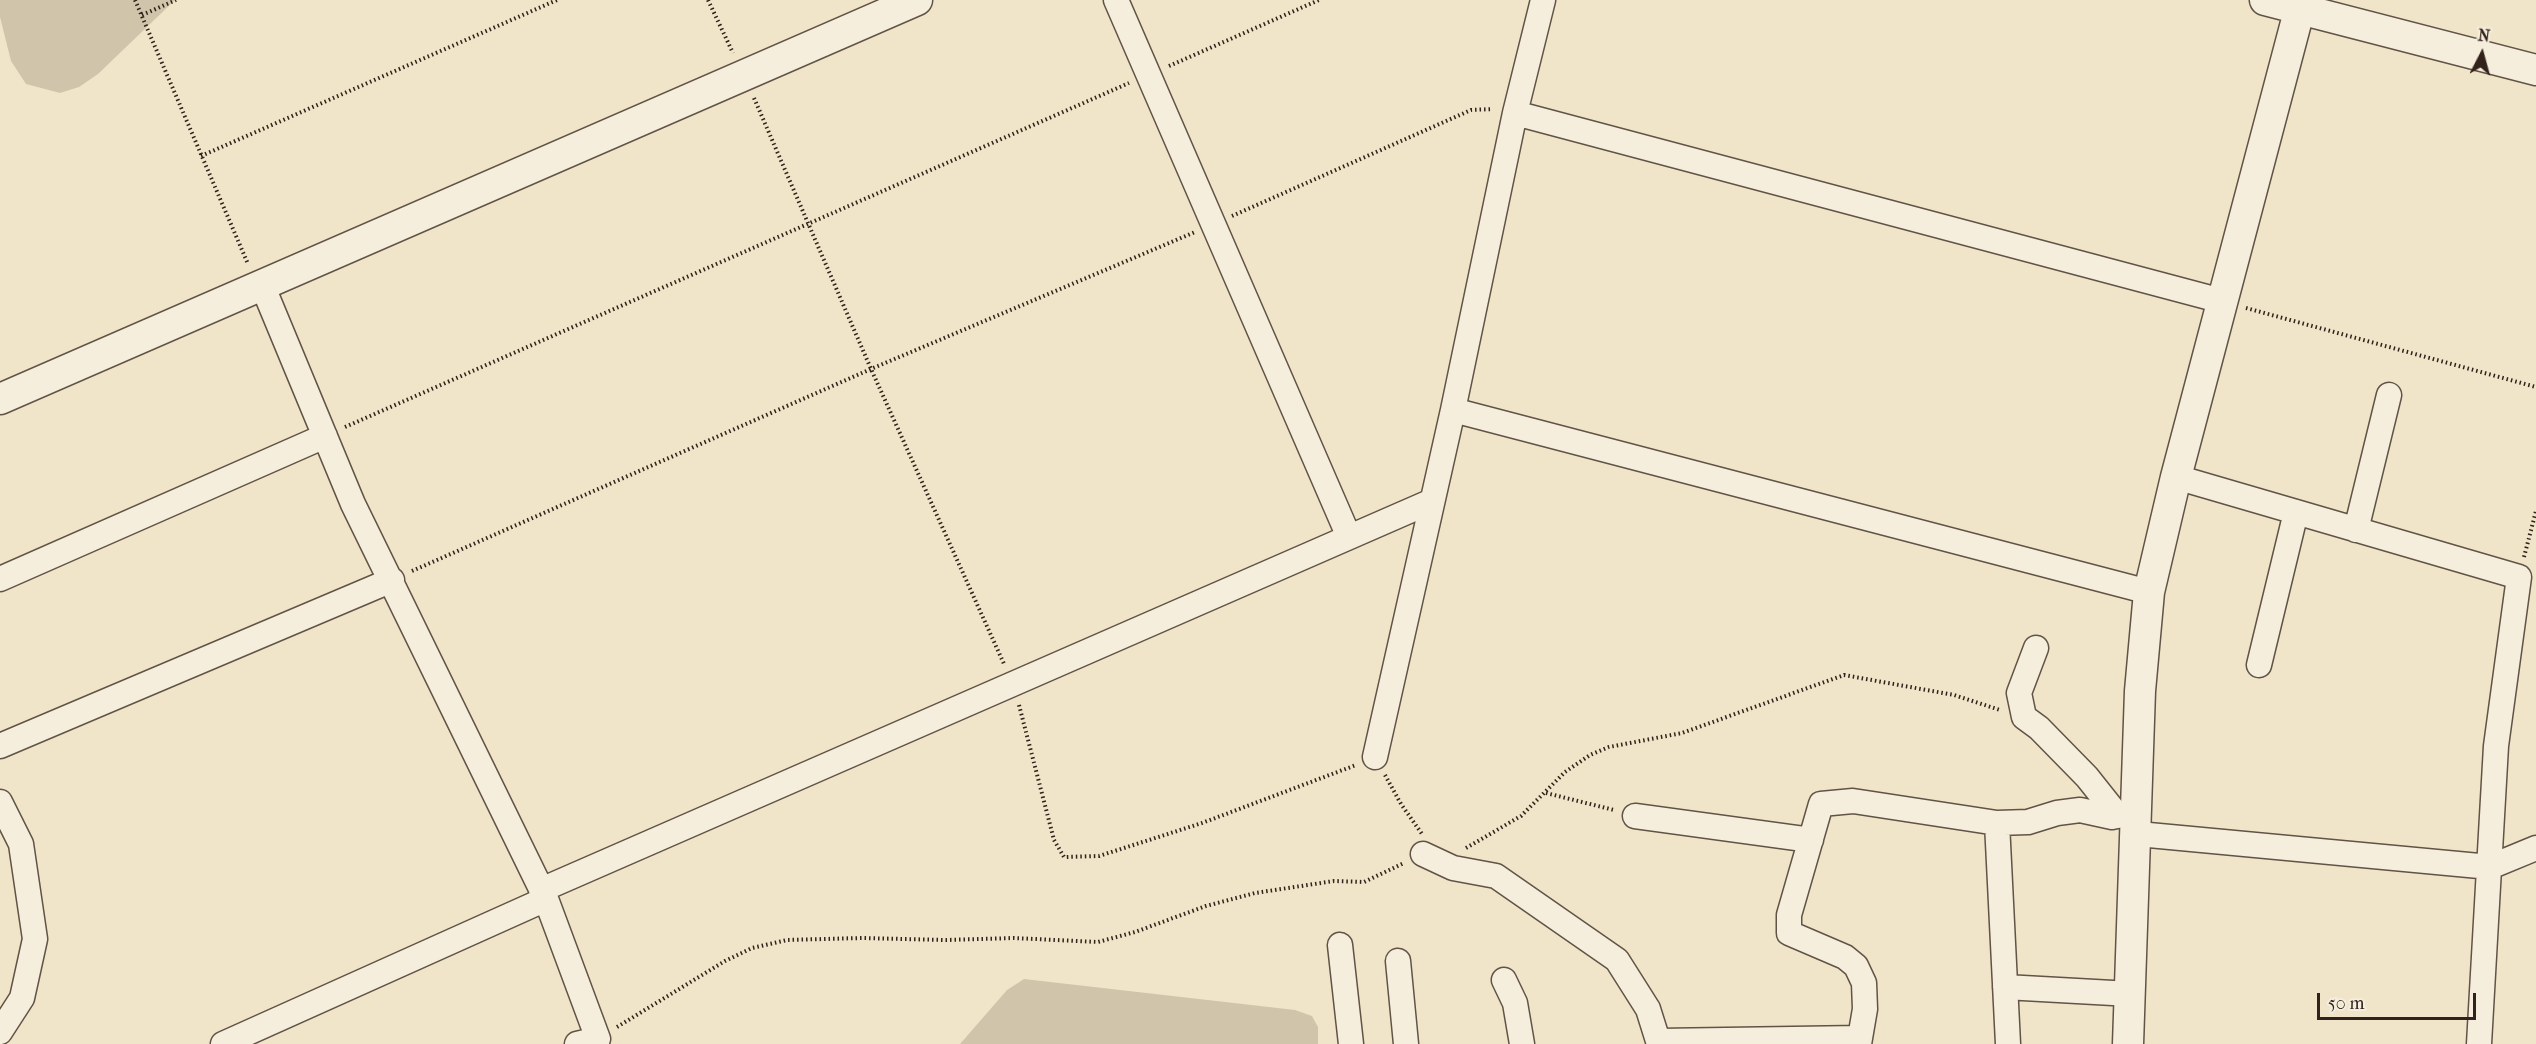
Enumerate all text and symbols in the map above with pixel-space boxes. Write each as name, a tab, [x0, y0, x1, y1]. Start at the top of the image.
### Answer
north arrow	[2452, 24, 2512, 84]
text: N	[2477, 26, 2491, 46]
scale bar	[2320, 981, 2479, 1019]
text: 50 m	[2328, 993, 2364, 1014]

